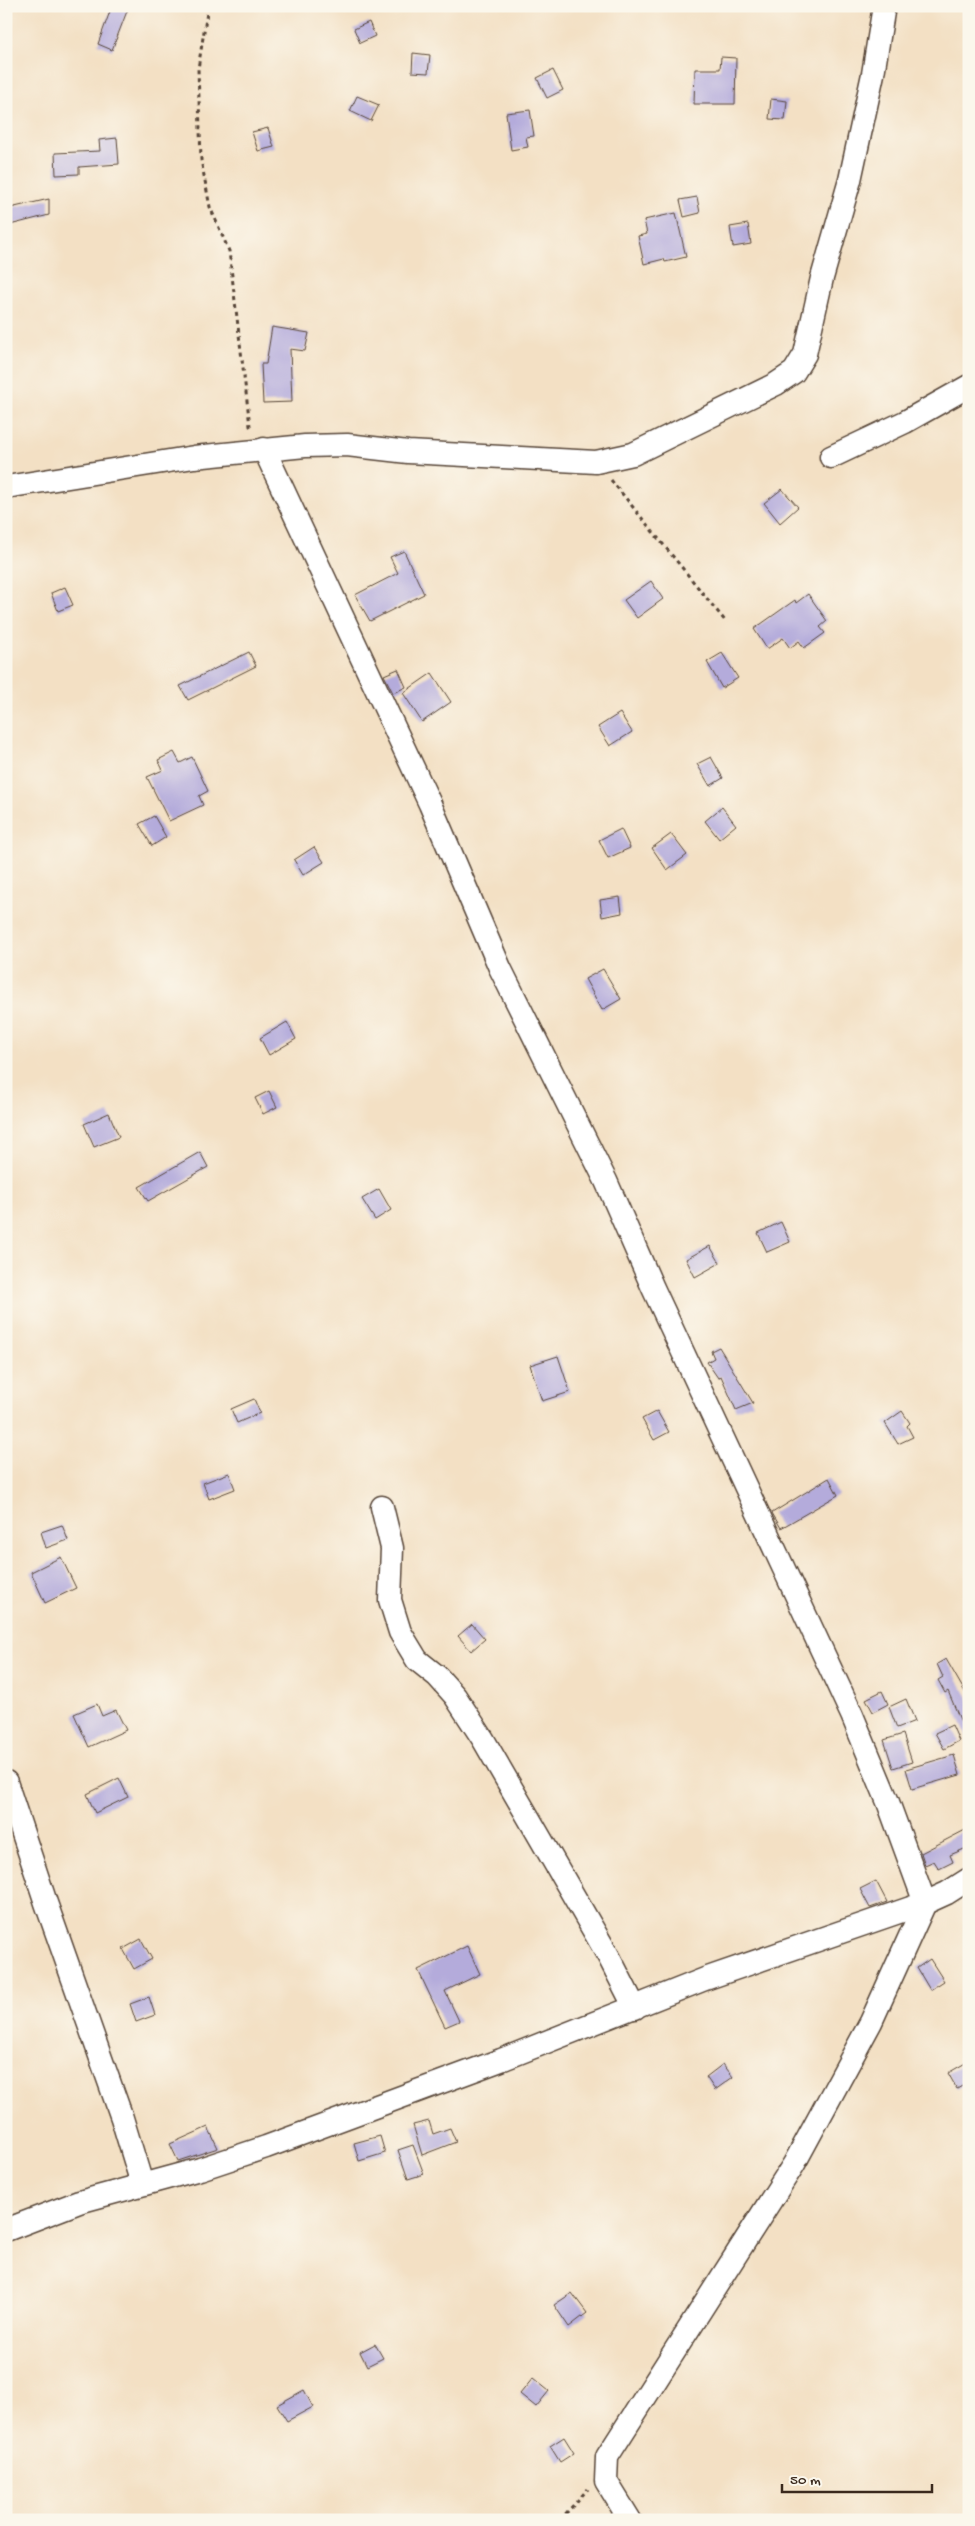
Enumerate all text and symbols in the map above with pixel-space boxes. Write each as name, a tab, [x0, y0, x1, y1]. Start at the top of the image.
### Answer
scale bar	[782, 2461, 932, 2493]
text: 50 m	[790, 2472, 821, 2490]

